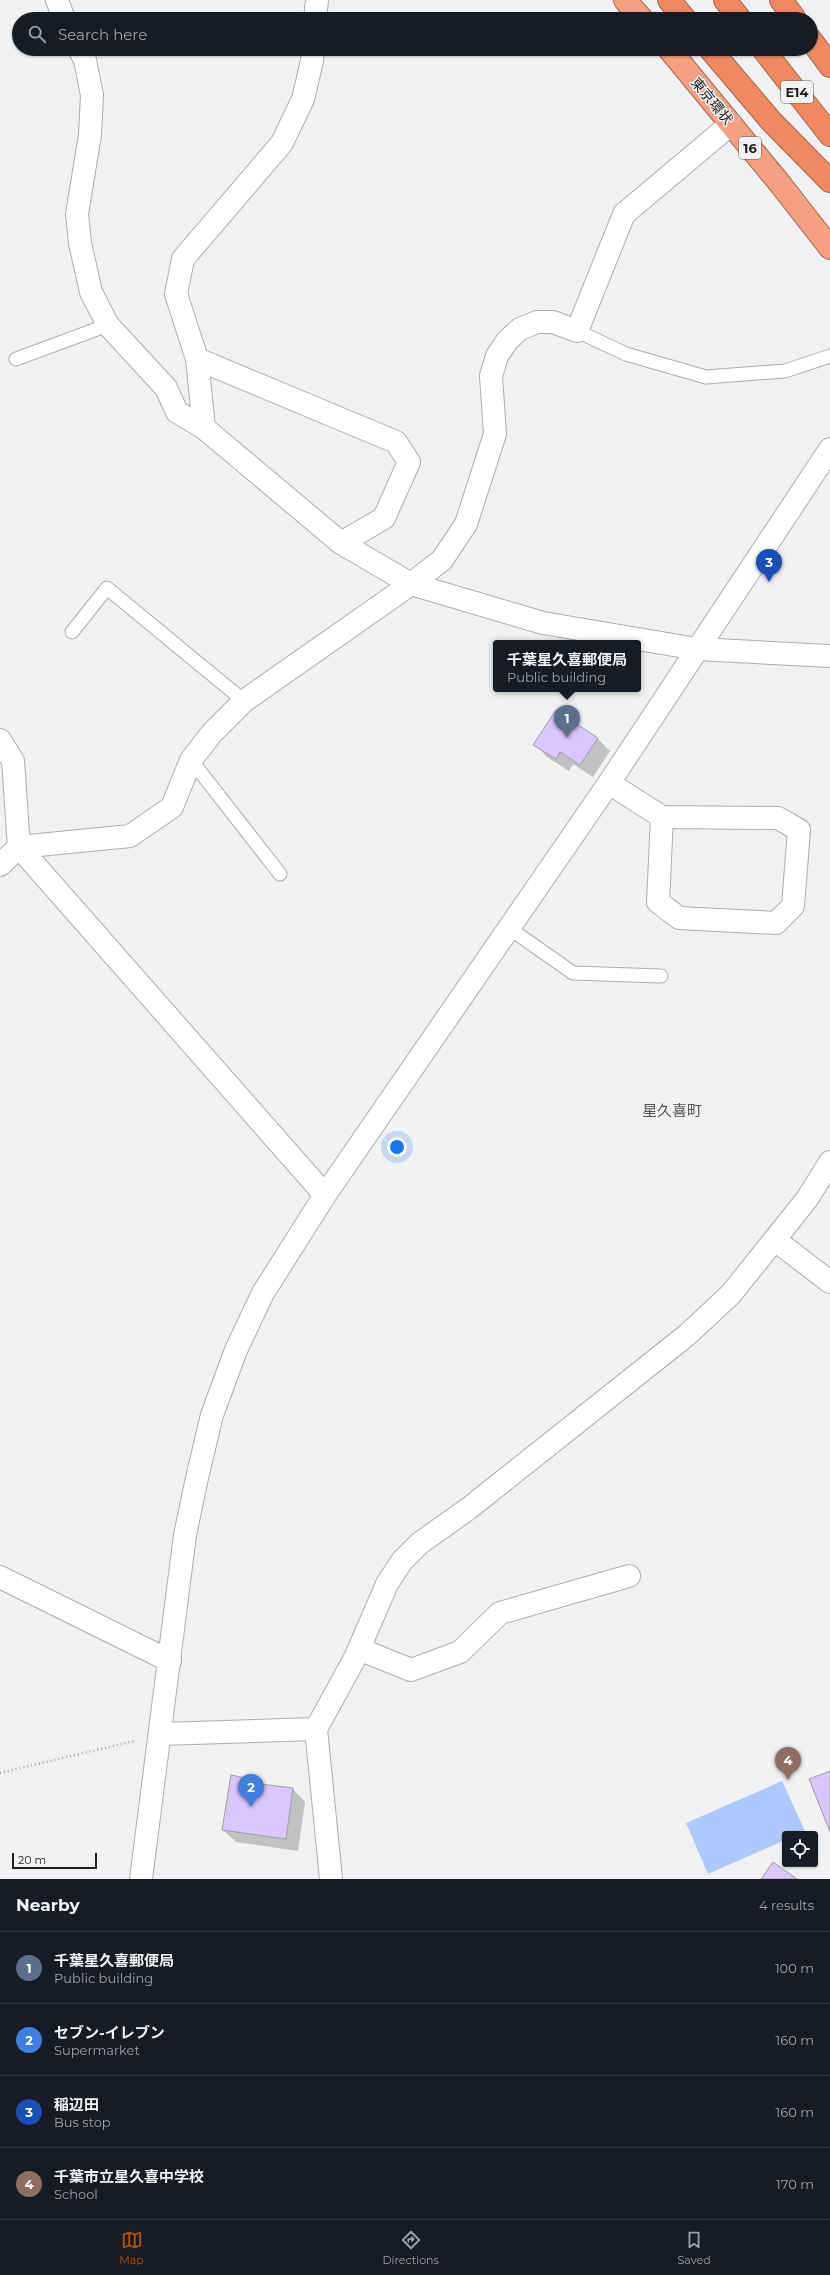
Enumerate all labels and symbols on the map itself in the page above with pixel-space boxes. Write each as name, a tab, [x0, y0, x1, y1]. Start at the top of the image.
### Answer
street label: 東京環状	[687, 74, 737, 128]
road number: E14	[781, 81, 813, 103]
road number: 16	[739, 137, 761, 159]
pin: 3	[756, 549, 782, 582]
pin: 1	[554, 705, 580, 738]
district label: 星久喜町	[642, 1101, 702, 1120]
your location	[387, 1137, 407, 1157]
pin: 4	[775, 1747, 801, 1780]
pin: 2	[238, 1774, 264, 1807]
scale bar	[12, 1851, 97, 1870]

